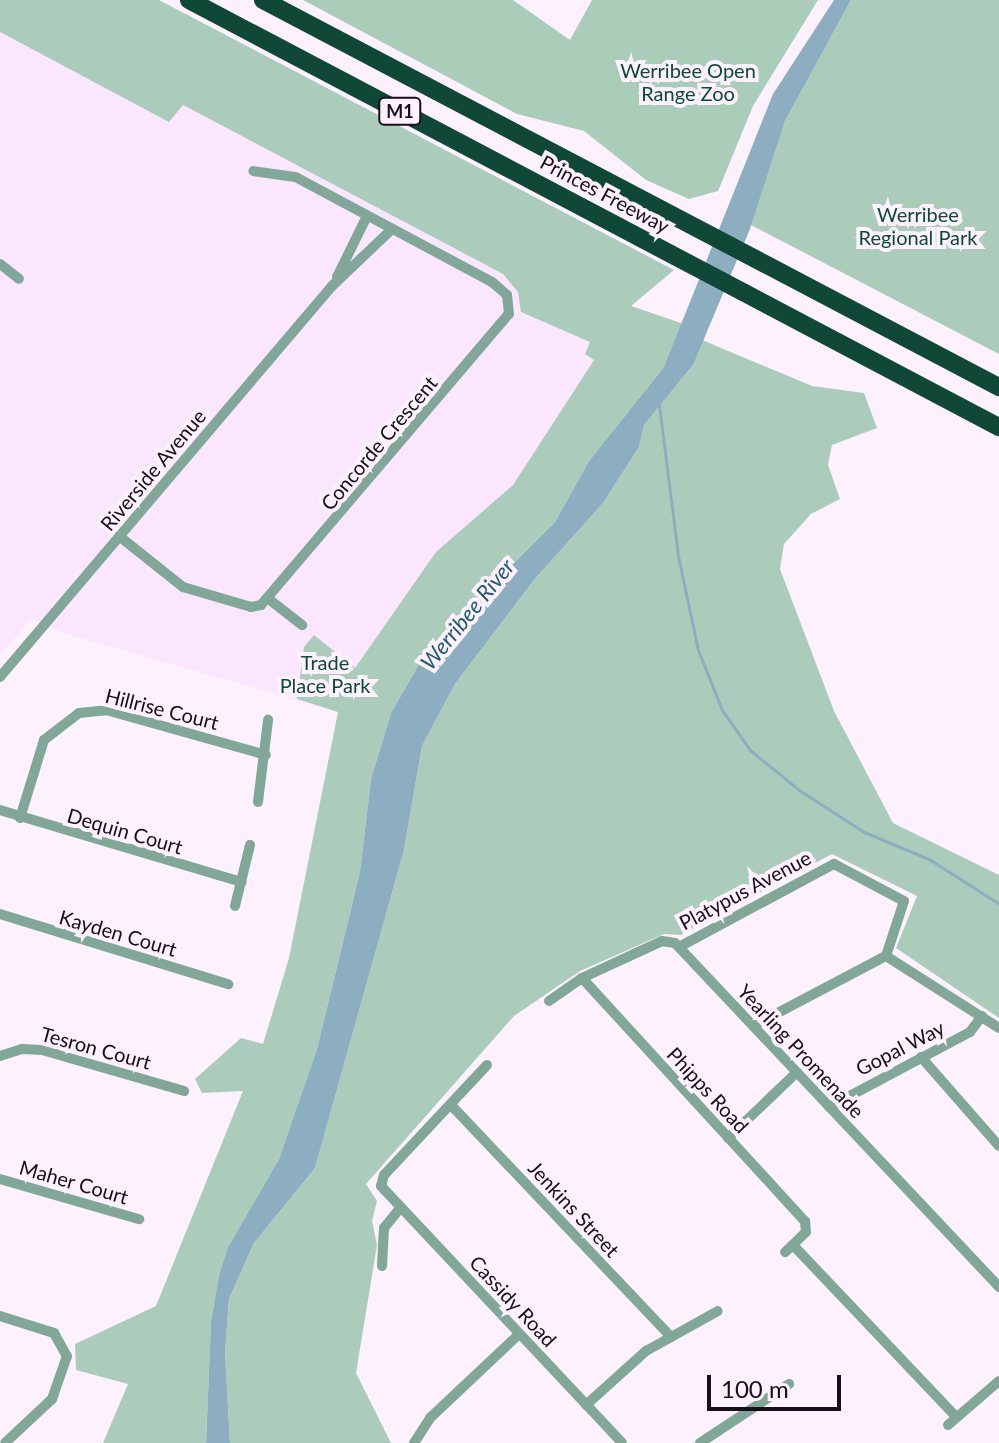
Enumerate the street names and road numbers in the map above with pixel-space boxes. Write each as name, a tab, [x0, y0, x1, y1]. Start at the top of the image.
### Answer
road number: M1	[378, 97, 422, 125]
street label: Princes Freeway	[536, 150, 674, 238]
street label: Concorde Crescent	[316, 371, 442, 515]
street label: Riverside Avenue	[95, 404, 211, 536]
street label: Hillrise Court	[103, 683, 221, 735]
street label: Dequin Court	[64, 803, 186, 859]
street label: Platypus Avenue	[675, 845, 815, 935]
street label: Kayden Court	[57, 905, 179, 961]
street label: Yearling Promenade	[733, 979, 869, 1123]
street label: Gopal Way	[852, 1015, 948, 1081]
street label: Tesron Court	[38, 1022, 154, 1074]
street label: Phipps Road	[662, 1042, 754, 1138]
street label: Maher Court	[17, 1155, 131, 1209]
street label: Jenkins Street	[523, 1156, 625, 1262]
street label: Cassidy Road	[465, 1250, 561, 1352]

